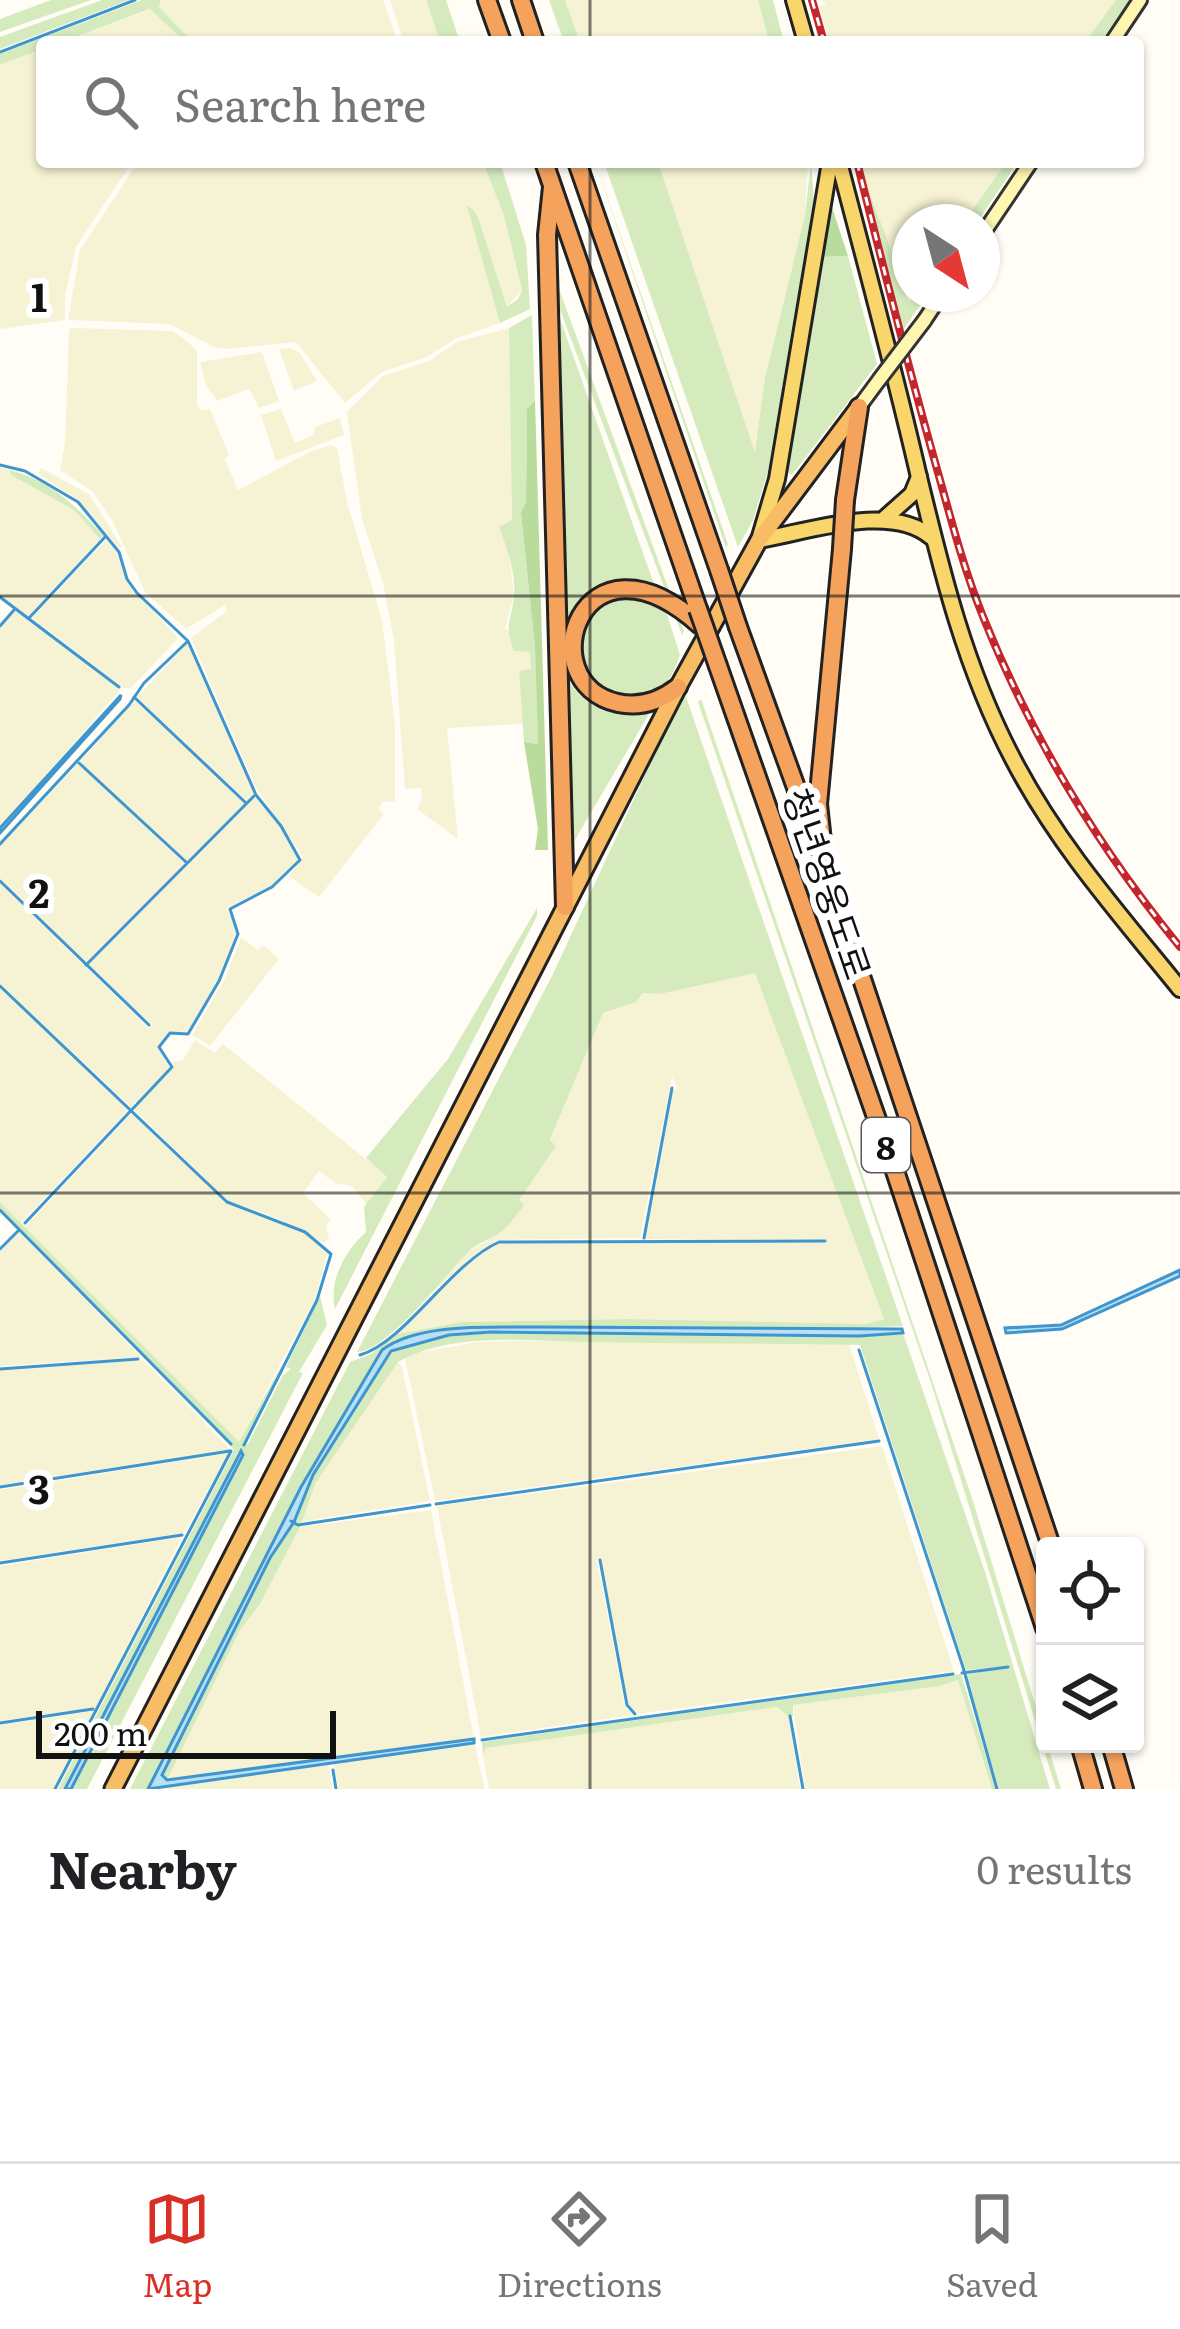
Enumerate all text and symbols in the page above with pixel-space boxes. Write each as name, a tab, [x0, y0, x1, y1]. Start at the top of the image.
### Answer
search box	[36, 36, 1144, 168]
icon: search	[78, 69, 144, 135]
text: Search here	[174, 69, 426, 136]
north arrow	[892, 204, 1000, 312]
text: 1	[31, 266, 47, 324]
street label: 청년영웅도로	[772, 780, 886, 986]
text: 2	[29, 862, 49, 920]
road number: 8	[862, 1118, 910, 1172]
text: 3	[28, 1458, 50, 1516]
map controls	[1036, 1537, 1144, 1753]
button: locate	[1036, 1537, 1144, 1645]
button: layers	[1036, 1645, 1144, 1753]
scale bar	[36, 1705, 336, 1758]
text: 200 m	[54, 1707, 148, 1756]
text: Nearby	[48, 1829, 237, 1905]
text: 0 results	[977, 1838, 1132, 1896]
tab: Map	[142, 2186, 212, 2307]
tab: Directions	[497, 2186, 662, 2307]
tab: Saved	[946, 2186, 1038, 2307]

